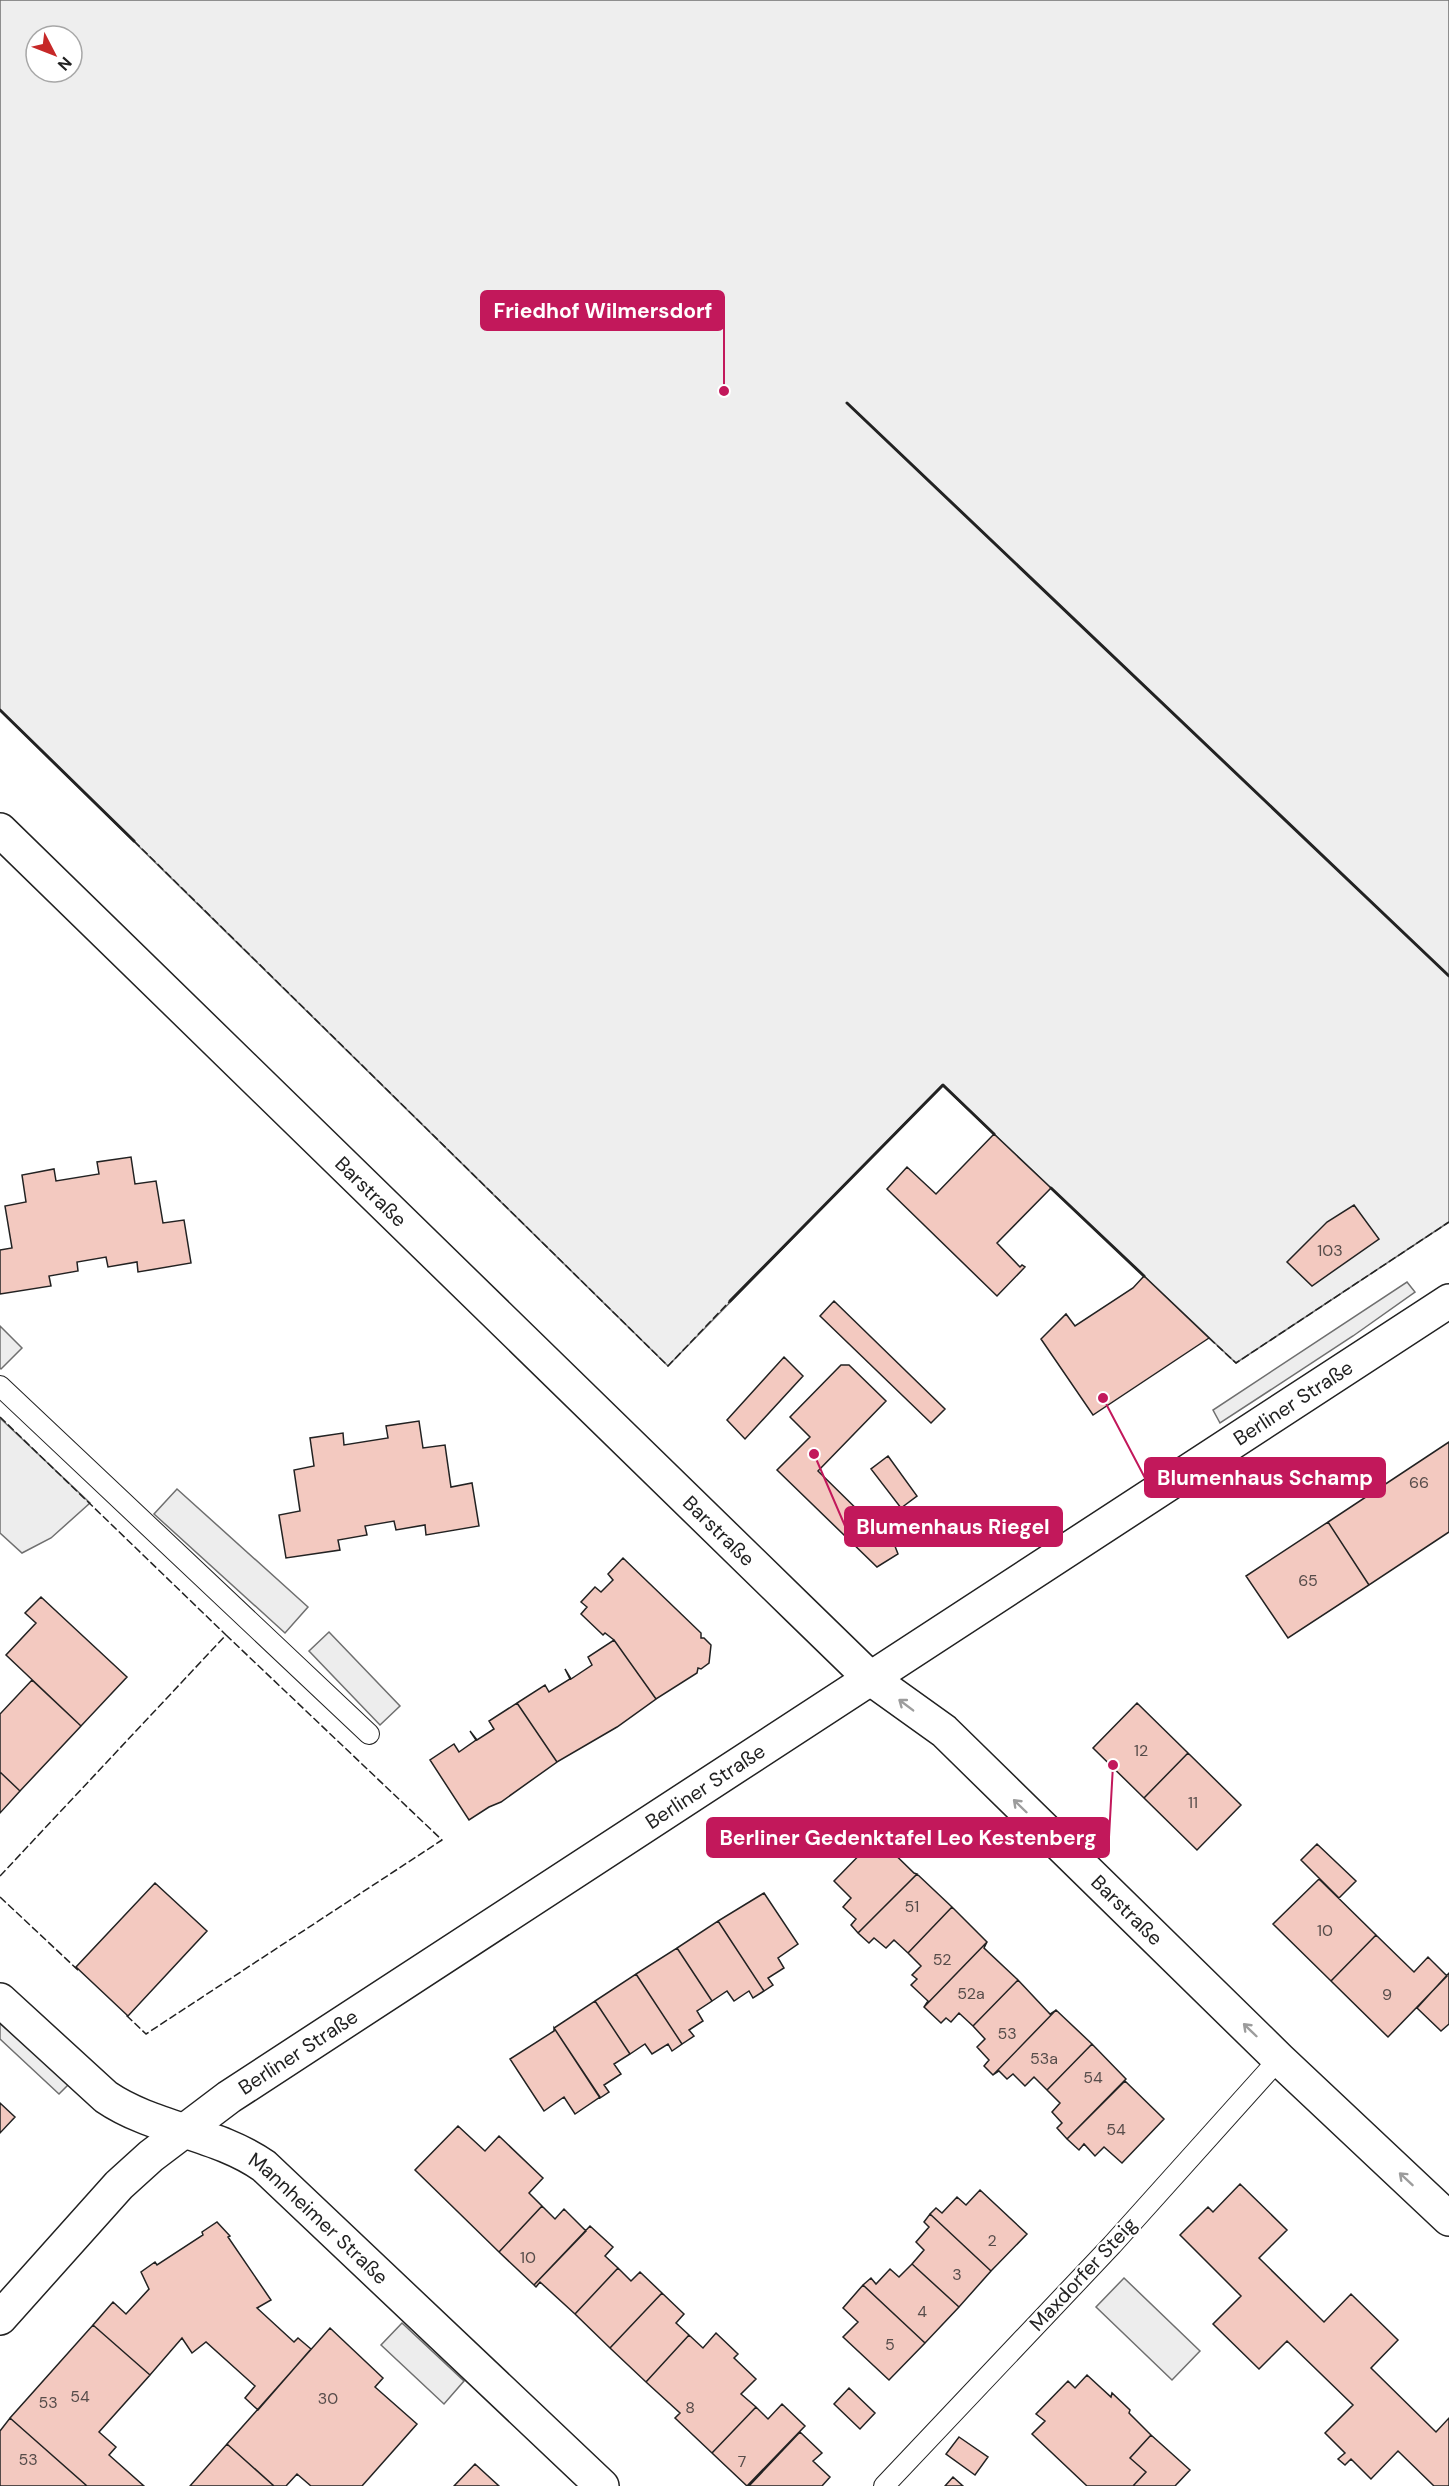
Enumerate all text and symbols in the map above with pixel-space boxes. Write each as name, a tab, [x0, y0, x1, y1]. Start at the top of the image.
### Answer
north arrow	[24, 24, 84, 84]
text: N	[53, 52, 76, 75]
callout: Friedhof Wilmersdorf	[481, 291, 724, 330]
text: Friedhof Wilmersdorf	[494, 297, 712, 325]
street label: Barstraße	[329, 1151, 412, 1232]
house number: 103	[1317, 1240, 1343, 1261]
street label: Berliner Straße	[1228, 1354, 1358, 1451]
callout: Blumenhaus Schamp	[1145, 1458, 1385, 1497]
text: Blumenhaus Schamp	[1157, 1464, 1373, 1492]
house number: 66	[1409, 1472, 1429, 1493]
street label: Barstraße	[677, 1490, 760, 1572]
callout: Blumenhaus Riegel	[845, 1507, 1062, 1546]
text: Blumenhaus Riegel	[856, 1513, 1050, 1541]
house number: 65	[1298, 1570, 1318, 1591]
one-way arrow	[899, 1699, 915, 1711]
street label: Berliner Straße	[640, 1738, 770, 1835]
house number: 12	[1134, 1740, 1148, 1761]
house number: 11	[1188, 1792, 1198, 1813]
one-way arrow	[1013, 1798, 1028, 1813]
callout: Berliner Gedenktafel Leo Kestenberg	[707, 1818, 1109, 1857]
text: Berliner Gedenktafel Leo Kestenberg	[719, 1824, 1097, 1852]
street label: Barstraße	[1086, 1869, 1168, 1951]
house number: 51	[905, 1896, 919, 1917]
house number: 10	[1317, 1920, 1333, 1941]
house number: 52	[933, 1949, 951, 1970]
house number: 52a	[957, 1983, 985, 2004]
house number: 9	[1382, 1984, 1392, 2005]
street label: Berliner Straße	[233, 2003, 363, 2100]
house number: 53	[997, 2023, 1017, 2044]
one-way arrow	[1242, 2023, 1257, 2037]
house number: 53a	[1030, 2048, 1058, 2069]
house number: 54	[1083, 2067, 1103, 2088]
house number: 54	[1106, 2119, 1126, 2140]
street label: Mannheimer Straße	[244, 2146, 394, 2290]
one-way arrow	[1399, 2172, 1414, 2186]
street label: Maxdorfer Steig	[1024, 2212, 1142, 2336]
house number: 2	[987, 2230, 997, 2251]
house number: 10	[520, 2247, 536, 2268]
house number: 3	[952, 2264, 962, 2285]
house number: 4	[917, 2301, 927, 2322]
house number: 5	[885, 2334, 895, 2355]
house number: 54	[70, 2386, 90, 2407]
house number: 30	[318, 2388, 338, 2409]
house number: 53	[38, 2392, 58, 2413]
house number: 8	[685, 2397, 695, 2418]
house number: 53	[18, 2449, 38, 2470]
house number: 7	[738, 2451, 746, 2472]

